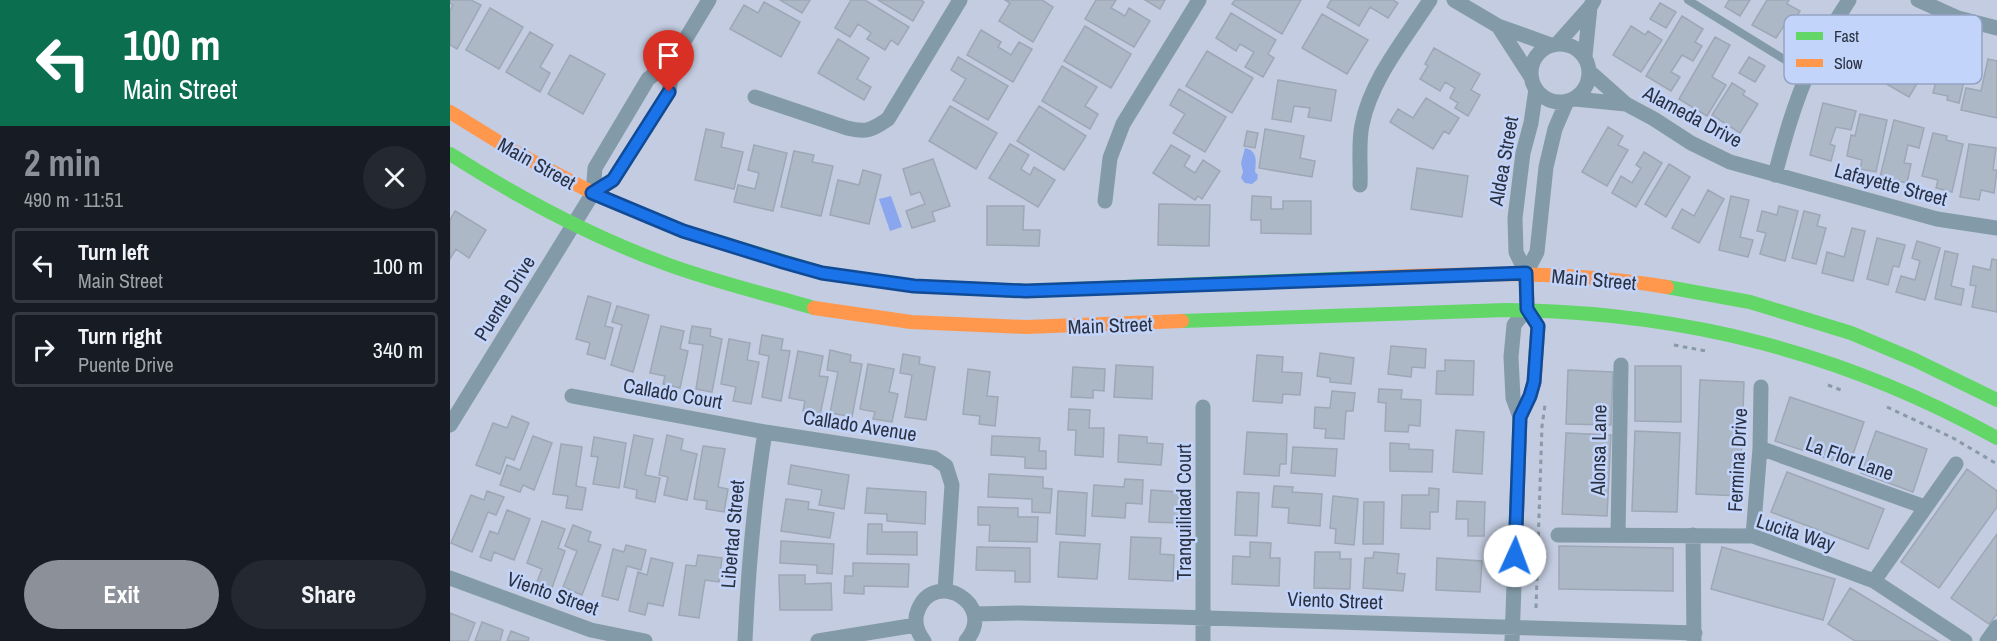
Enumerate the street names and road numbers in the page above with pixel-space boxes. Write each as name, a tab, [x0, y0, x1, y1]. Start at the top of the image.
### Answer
street label: Alameda Drive	[1638, 78, 1747, 153]
street label: Aldea Street	[1482, 114, 1524, 209]
street label: Main Street	[493, 131, 581, 196]
street label: Lafayette Street	[1832, 156, 1951, 212]
street label: Puente Drive	[467, 250, 541, 346]
street label: Main Street	[1551, 262, 1638, 296]
street label: Main Street	[1067, 310, 1153, 340]
street label: Callado Court	[621, 371, 725, 415]
street label: Callado Avenue	[801, 403, 919, 447]
street label: Alonsa Lane	[1584, 404, 1612, 497]
street label: Fermina Drive	[1721, 407, 1753, 513]
street label: La Flor Lane	[1802, 430, 1898, 486]
street label: Tranquilidad Court	[1170, 443, 1197, 580]
street label: Libertad Street	[714, 478, 750, 589]
street label: Lucita Way	[1753, 507, 1840, 558]
street label: Viento Street	[503, 565, 603, 621]
street label: Viento Street	[1287, 585, 1384, 615]

